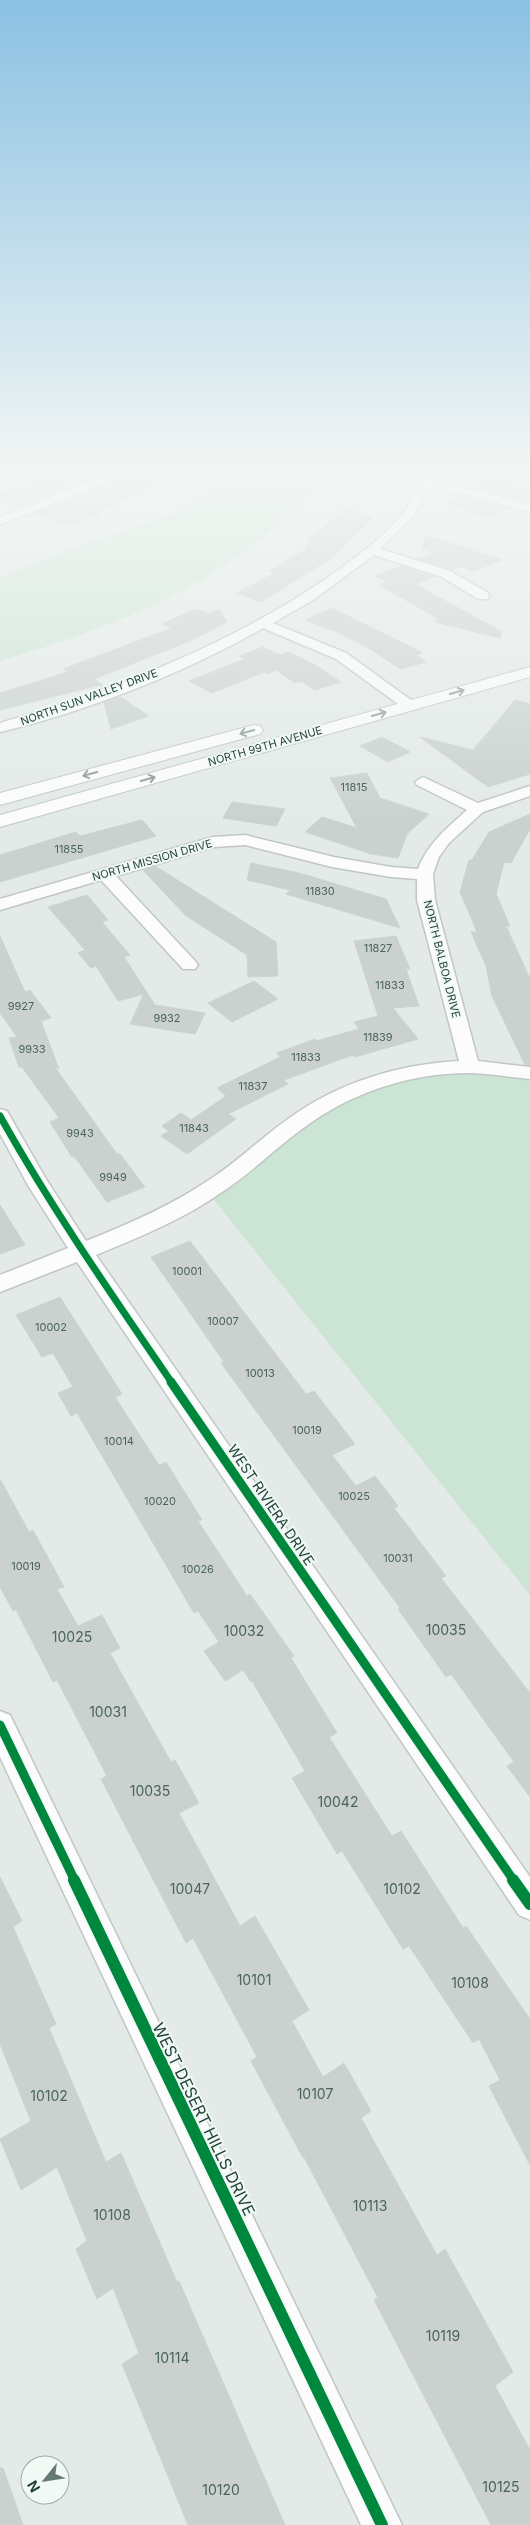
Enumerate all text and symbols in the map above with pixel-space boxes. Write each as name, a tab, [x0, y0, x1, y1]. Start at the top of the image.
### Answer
street label: NORTH SUN VALLEY DRIVE	[18, 666, 160, 728]
one-way arrow	[448, 687, 464, 697]
one-way arrow	[370, 709, 386, 719]
street label: NORTH 99TH AVENUE	[206, 723, 324, 769]
one-way arrow	[239, 727, 255, 737]
one-way arrow	[82, 770, 98, 780]
one-way arrow	[140, 774, 156, 783]
house number: 11815	[341, 780, 368, 794]
street label: NORTH MISSION DRIVE	[90, 836, 214, 884]
house number: 11855	[54, 842, 84, 856]
house number: 11830	[305, 884, 335, 898]
street label: NORTH BALBOA DRIVE	[421, 898, 463, 1020]
house number: 11827	[364, 941, 392, 955]
house number: 11833	[375, 978, 405, 992]
house number: 9927	[8, 999, 34, 1013]
house number: 9932	[153, 1011, 181, 1025]
house number: 11839	[363, 1030, 393, 1044]
house number: 9933	[18, 1042, 46, 1056]
house number: 11833	[291, 1050, 321, 1064]
house number: 11837	[239, 1079, 267, 1093]
house number: 11843	[179, 1121, 209, 1135]
house number: 9943	[66, 1126, 94, 1140]
house number: 9949	[99, 1170, 127, 1184]
house number: 10001	[172, 1264, 202, 1278]
house number: 10007	[207, 1314, 239, 1328]
house number: 10002	[35, 1320, 67, 1334]
house number: 10013	[245, 1366, 275, 1380]
house number: 10019	[292, 1423, 322, 1437]
house number: 10014	[104, 1434, 134, 1448]
street label: WEST RIVIERA DRIVE	[225, 1441, 318, 1568]
house number: 10025	[338, 1489, 370, 1503]
house number: 10020	[144, 1494, 176, 1508]
house number: 10031	[383, 1551, 413, 1565]
house number: 10019	[11, 1559, 41, 1573]
house number: 10026	[182, 1562, 214, 1576]
house number: 10035	[426, 1621, 466, 1638]
house number: 10032	[224, 1622, 264, 1639]
house number: 10025	[52, 1628, 92, 1645]
house number: 10031	[89, 1703, 127, 1720]
house number: 10035	[130, 1782, 170, 1799]
house number: 10042	[318, 1793, 358, 1810]
house number: 10047	[170, 1880, 210, 1897]
house number: 10102	[383, 1880, 421, 1897]
house number: 10101	[237, 1971, 271, 1988]
house number: 10108	[451, 1974, 489, 1991]
street label: WEST DESERT HILLS DRIVE	[148, 2019, 260, 2219]
house number: 10107	[297, 2085, 333, 2102]
house number: 10102	[30, 2087, 68, 2104]
house number: 10113	[353, 2197, 387, 2214]
house number: 10108	[93, 2206, 131, 2223]
house number: 10119	[426, 2327, 460, 2344]
house number: 10114	[155, 2349, 189, 2366]
north arrow	[20, 2455, 70, 2505]
text: N	[23, 2478, 43, 2496]
house number: 10125	[482, 2478, 520, 2495]
house number: 10120	[202, 2481, 240, 2498]

